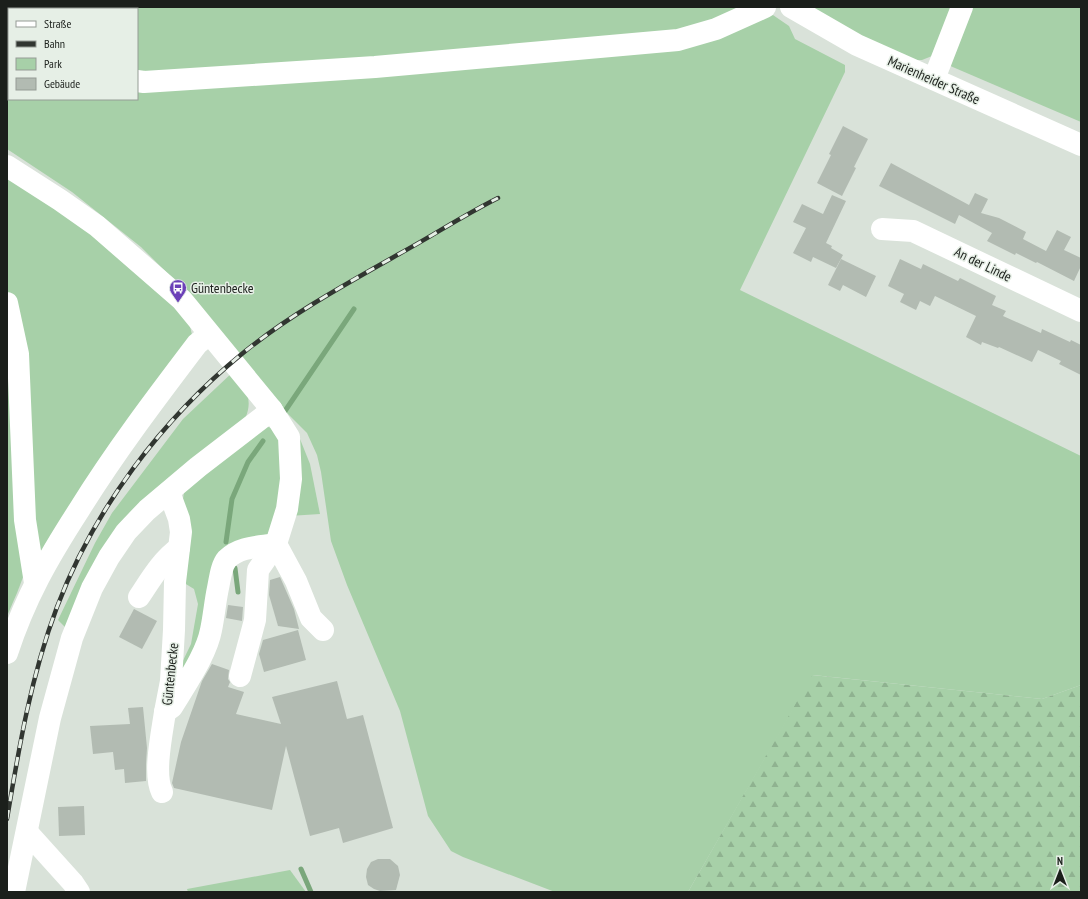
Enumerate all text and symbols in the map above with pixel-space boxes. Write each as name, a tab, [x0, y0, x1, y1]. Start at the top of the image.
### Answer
legend	[8, 8, 138, 100]
text: Straße	[44, 16, 71, 31]
text: Bahn	[44, 36, 65, 51]
street label: Marienheider Straße	[885, 52, 983, 108]
text: Park	[44, 56, 62, 71]
text: Gebäude	[44, 76, 80, 91]
street label: An der Linde	[952, 242, 1015, 286]
bus stop icon: Güntenbecke	[168, 278, 188, 303]
place label: Güntenbecke	[191, 279, 254, 297]
street label: Güntenbecke	[158, 642, 182, 706]
north arrow	[1040, 851, 1080, 891]
text: N	[1057, 854, 1063, 868]

